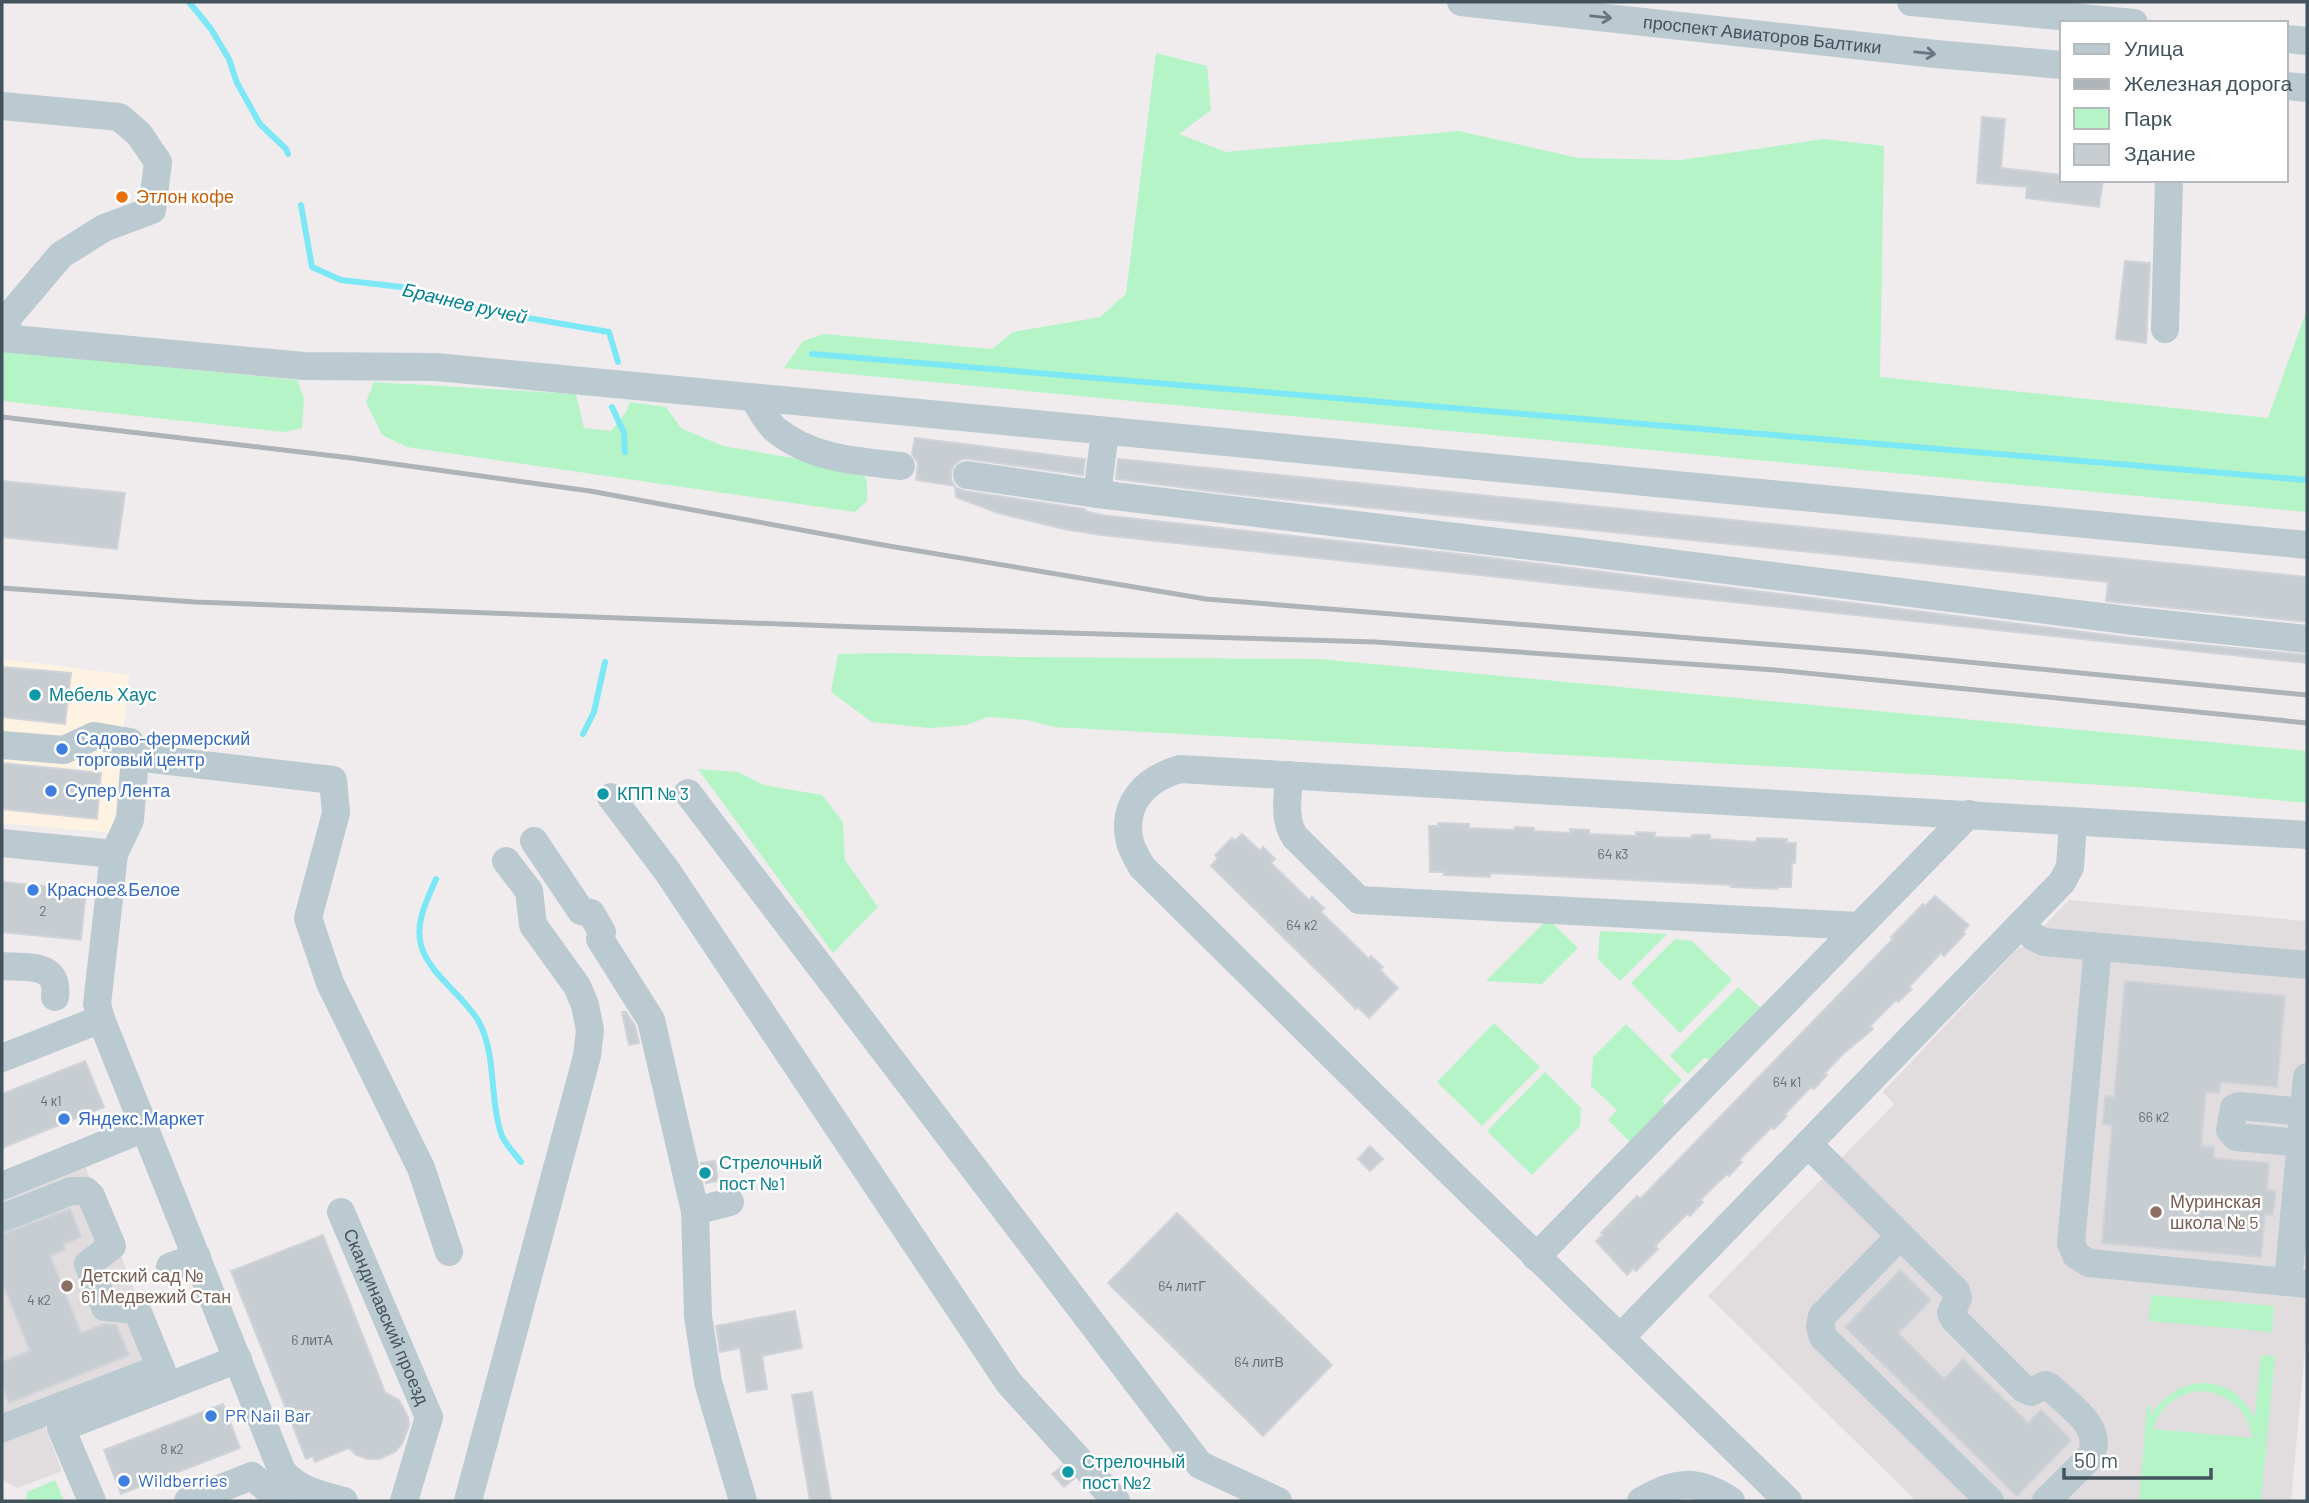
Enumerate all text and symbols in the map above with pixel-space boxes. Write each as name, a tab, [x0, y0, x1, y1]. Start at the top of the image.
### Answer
street label: проспект Авиаторов Балтики	[1642, 10, 1883, 58]
one-way arrow	[1590, 11, 1612, 24]
legend	[2060, 21, 2288, 182]
text: Улица	[2124, 35, 2184, 60]
one-way arrow	[1913, 47, 1936, 60]
text: Железная дорога	[2124, 70, 2293, 95]
text: Парк	[2124, 105, 2172, 130]
text: Здание	[2124, 140, 2196, 165]
place label: Этлон кофе	[136, 185, 234, 207]
marker: Этлон кофе	[114, 189, 130, 205]
water label: Брачнев ручей	[401, 277, 530, 328]
place label: Мебель Хаус	[49, 683, 157, 705]
marker: Мебель Хаус	[27, 687, 43, 703]
place label: Садово-фермерский торговый центр	[76, 727, 250, 770]
marker: Садово-фермерский торговый центр	[54, 741, 70, 757]
place label: Супер Лента	[65, 779, 171, 801]
place label: КПП № 3	[617, 782, 689, 804]
marker: Супер Лента	[43, 783, 59, 799]
marker: КПП № 3	[595, 786, 611, 802]
house number: 64 к3	[1597, 845, 1629, 862]
place label: Красное&Белое	[47, 878, 180, 900]
marker: Красное&Белое	[25, 882, 41, 898]
house number: 2	[39, 902, 47, 919]
house number: 64 к2	[1286, 916, 1318, 933]
house number: 64 к1	[1773, 1073, 1801, 1090]
house number: 4 к1	[40, 1092, 62, 1109]
place label: Яндекс.Маркет	[78, 1107, 205, 1129]
house number: 66 к2	[2139, 1108, 2169, 1125]
marker: Яндекс.Маркет	[56, 1111, 72, 1127]
place label: Стрелочный пост №1	[719, 1151, 822, 1194]
marker: Стрелочный пост №1	[697, 1165, 713, 1181]
place label: Муринская школа № 5	[2170, 1190, 2261, 1233]
marker: Муринская школа № 5	[2148, 1204, 2164, 1220]
street label: Скандинавский проезд	[339, 1225, 435, 1408]
place label: Детский сад № 61 Медвежий Стан	[81, 1264, 231, 1307]
house number: 64 литГ	[1158, 1277, 1206, 1294]
marker: Детский сад № 61 Медвежий Стан	[59, 1278, 75, 1294]
house number: 4 к2	[27, 1291, 51, 1308]
house number: 6 литА	[291, 1331, 334, 1348]
house number: 64 литВ	[1234, 1353, 1284, 1370]
place label: PR Nail Bar	[225, 1404, 311, 1426]
marker: PR Nail Bar	[203, 1408, 219, 1424]
scale bar	[2064, 1436, 2211, 1480]
house number: 8 к2	[160, 1440, 184, 1457]
text: 50 m	[2074, 1447, 2118, 1472]
place label: Стрелочный пост №2	[1082, 1450, 1185, 1493]
marker: Стрелочный пост №2	[1060, 1464, 1076, 1480]
place label: Wildberries	[138, 1469, 227, 1491]
marker: Wildberries	[116, 1473, 132, 1489]

